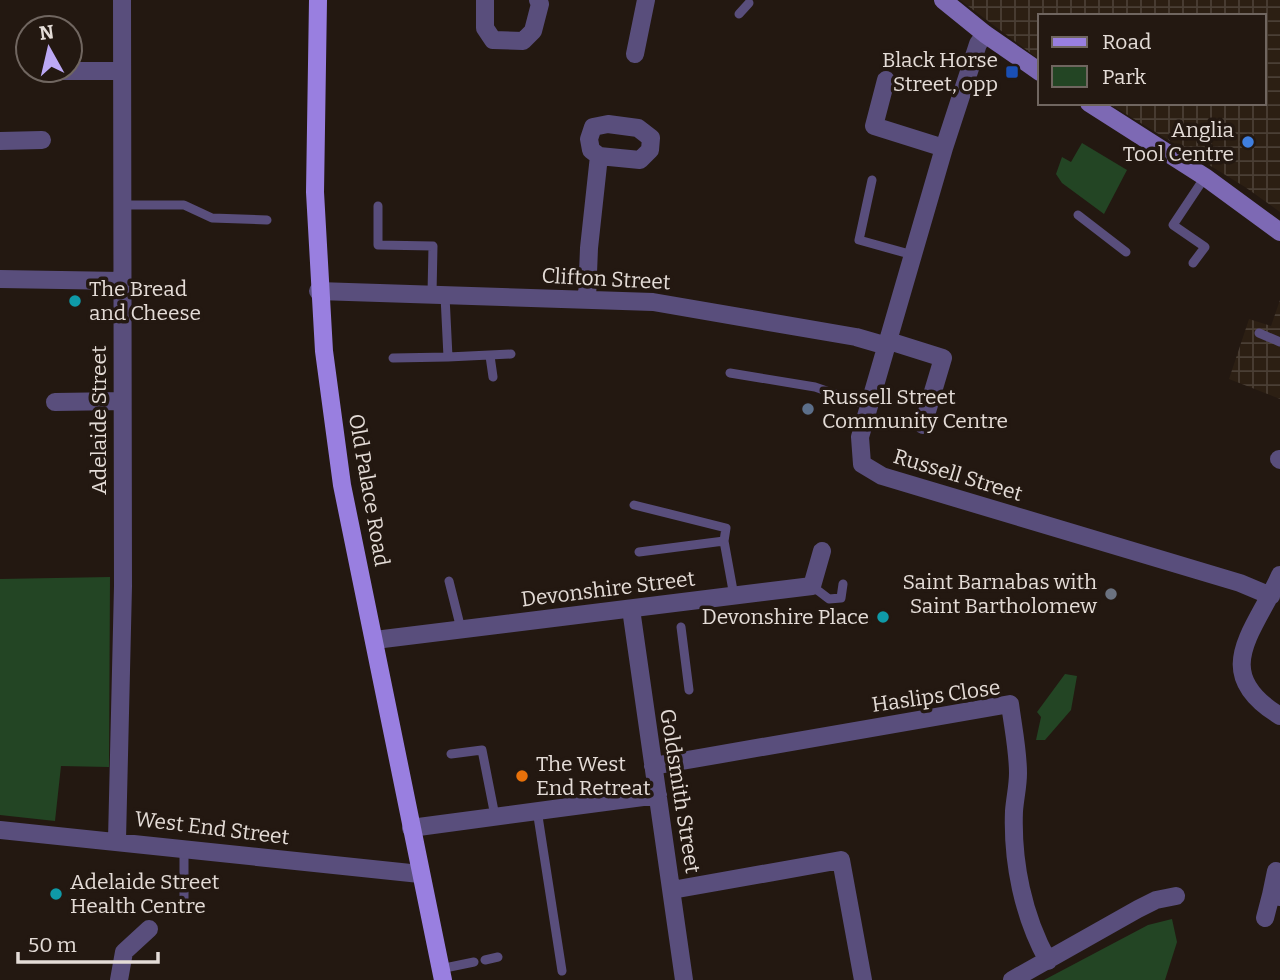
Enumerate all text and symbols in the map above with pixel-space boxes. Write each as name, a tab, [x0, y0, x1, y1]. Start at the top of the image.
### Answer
north arrow	[14, 14, 84, 84]
legend	[1038, 14, 1266, 105]
text: N	[38, 20, 56, 45]
text: Road	[1102, 29, 1151, 55]
place label: Black Horse Street, opp	[882, 47, 998, 97]
marker: Black Horse Street, opp	[1004, 64, 1020, 80]
text: Park	[1102, 64, 1146, 90]
place label: Anglia Tool Centre	[1123, 117, 1235, 167]
marker: Anglia Tool Centre	[1240, 134, 1256, 150]
street label: Clifton Street	[541, 263, 671, 295]
place label: The Bread and Cheese	[89, 276, 201, 326]
marker: The Bread and Cheese	[67, 293, 83, 309]
street label: Adelaide Street	[86, 345, 112, 495]
place label: Russell Street Community Centre	[822, 384, 1008, 434]
marker: Russell Street Community Centre	[800, 401, 816, 417]
street label: Old Palace Road	[343, 412, 395, 568]
street label: Russell Street	[890, 443, 1026, 507]
street label: Devonshire Street	[519, 565, 697, 613]
place label: Saint Barnabas with Saint Bartholomew	[902, 569, 1097, 619]
marker: Saint Barnabas with Saint Bartholomew	[1103, 586, 1119, 602]
place label: Devonshire Place	[702, 604, 869, 630]
marker: Devonshire Place	[875, 609, 891, 625]
street label: Haslips Close	[870, 674, 1002, 718]
street label: Goldsmith Street	[654, 707, 706, 876]
place label: The West End Retreat	[536, 751, 651, 801]
marker: The West End Retreat	[514, 768, 530, 784]
street label: West End Street	[133, 806, 291, 850]
place label: Adelaide Street Health Centre	[70, 869, 220, 919]
marker: Adelaide Street Health Centre	[48, 886, 64, 902]
scale bar	[18, 920, 158, 964]
text: 50 m	[28, 932, 77, 958]

